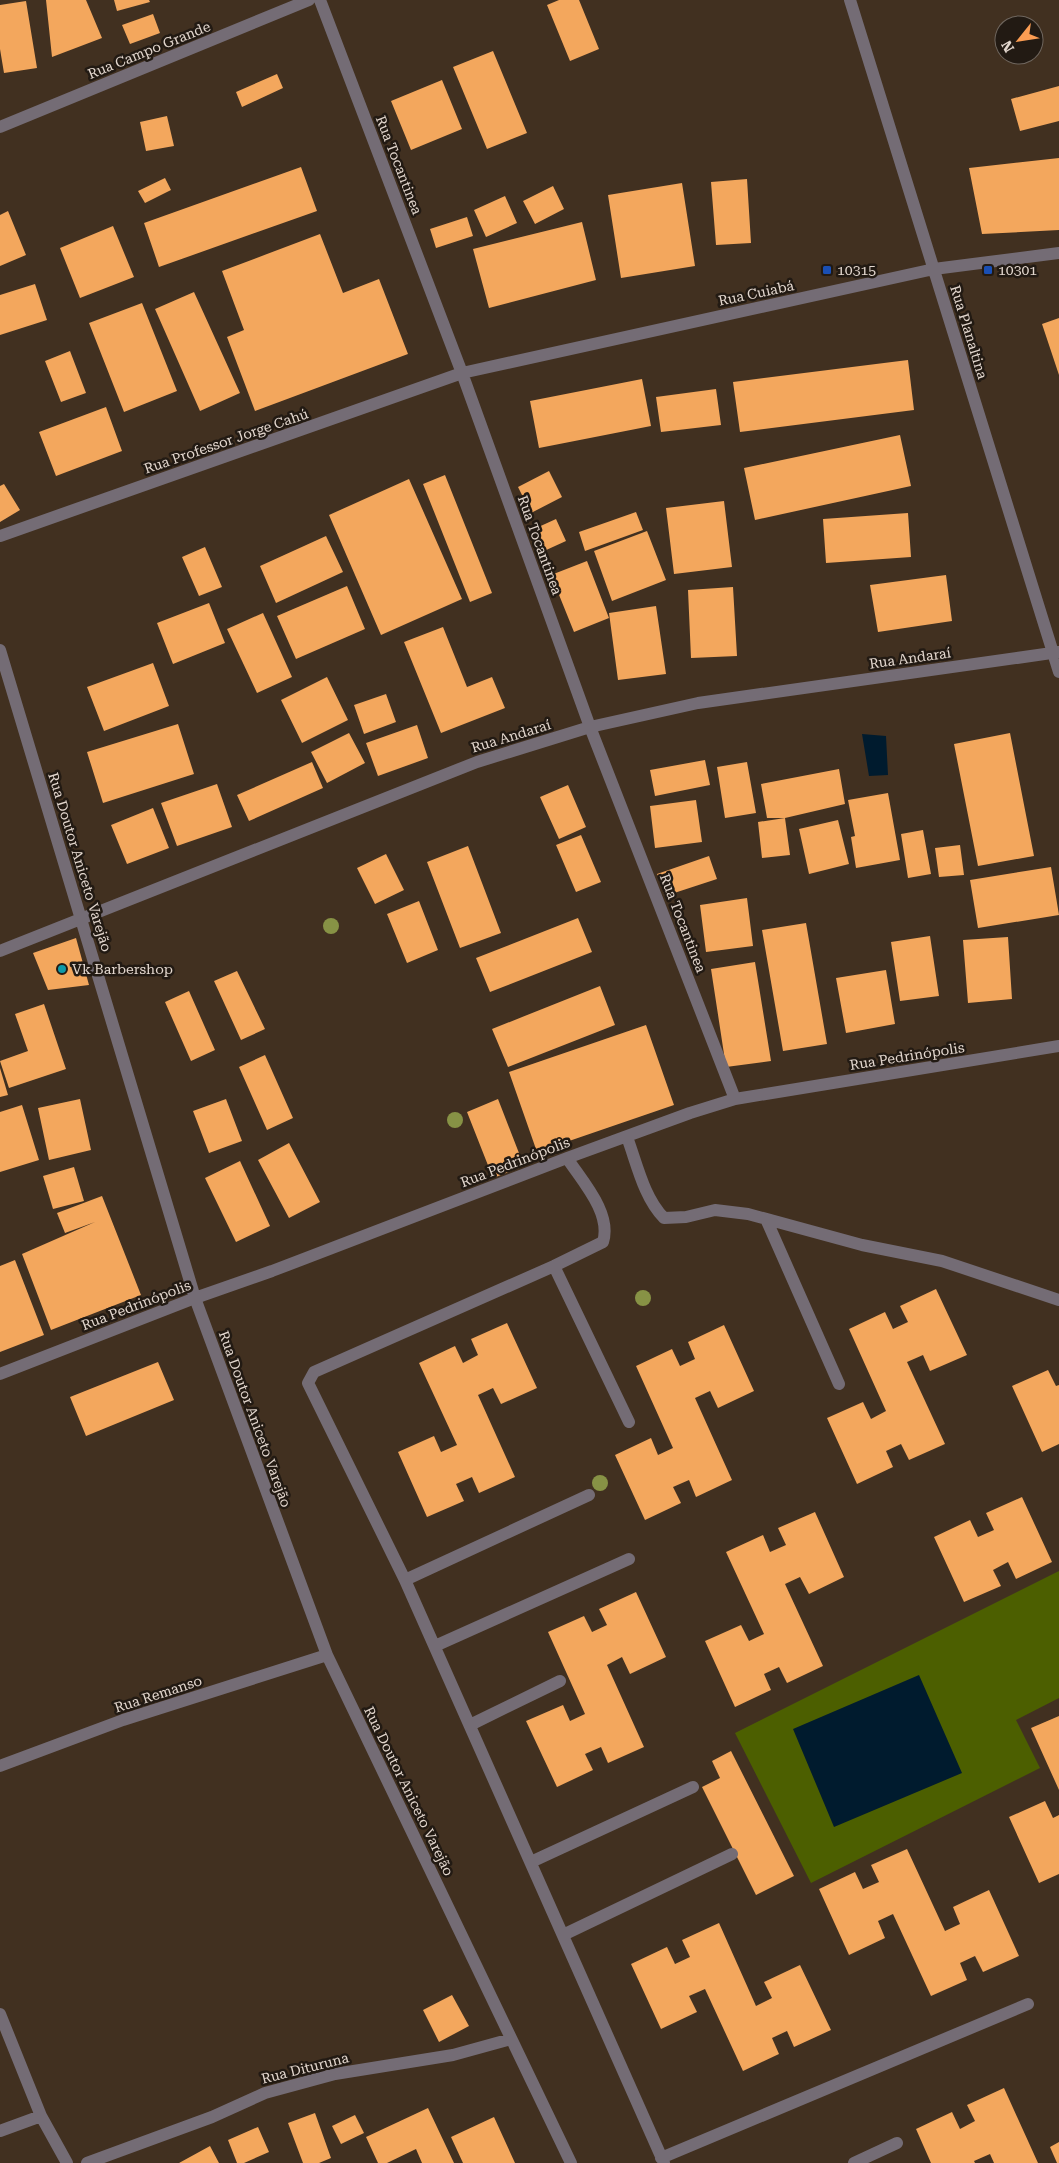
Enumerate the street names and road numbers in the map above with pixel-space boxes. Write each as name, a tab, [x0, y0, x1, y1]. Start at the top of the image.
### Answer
street label: Rua Campo Grande	[85, 18, 213, 82]
street label: Rua Tocantinea	[373, 113, 425, 217]
street label: Rua Cuiabá	[717, 277, 796, 309]
street label: Rua Planaltina	[947, 283, 991, 381]
street label: Rua Professor Jorge Cahú	[142, 405, 310, 477]
street label: Rua Tocantinea	[515, 493, 566, 597]
street label: Rua Andaraí	[868, 644, 952, 672]
street label: Rua Andaraí	[469, 716, 553, 756]
street label: Rua Doutor Aniceto Varejão	[45, 771, 115, 953]
street label: Rua Tocantinea	[657, 871, 709, 975]
street label: Rua Pedrinópolis	[849, 1039, 966, 1073]
street label: Rua Pedrinópolis	[458, 1134, 572, 1190]
street label: Rua Pedrinópolis	[79, 1277, 193, 1333]
street label: Rua Doutor Aniceto Varejão	[216, 1329, 294, 1509]
street label: Rua Remanso	[112, 1672, 204, 1716]
street label: Rua Doutor Aniceto Varejão	[361, 1704, 457, 1878]
street label: Rua Dituruna	[260, 2049, 351, 2087]

